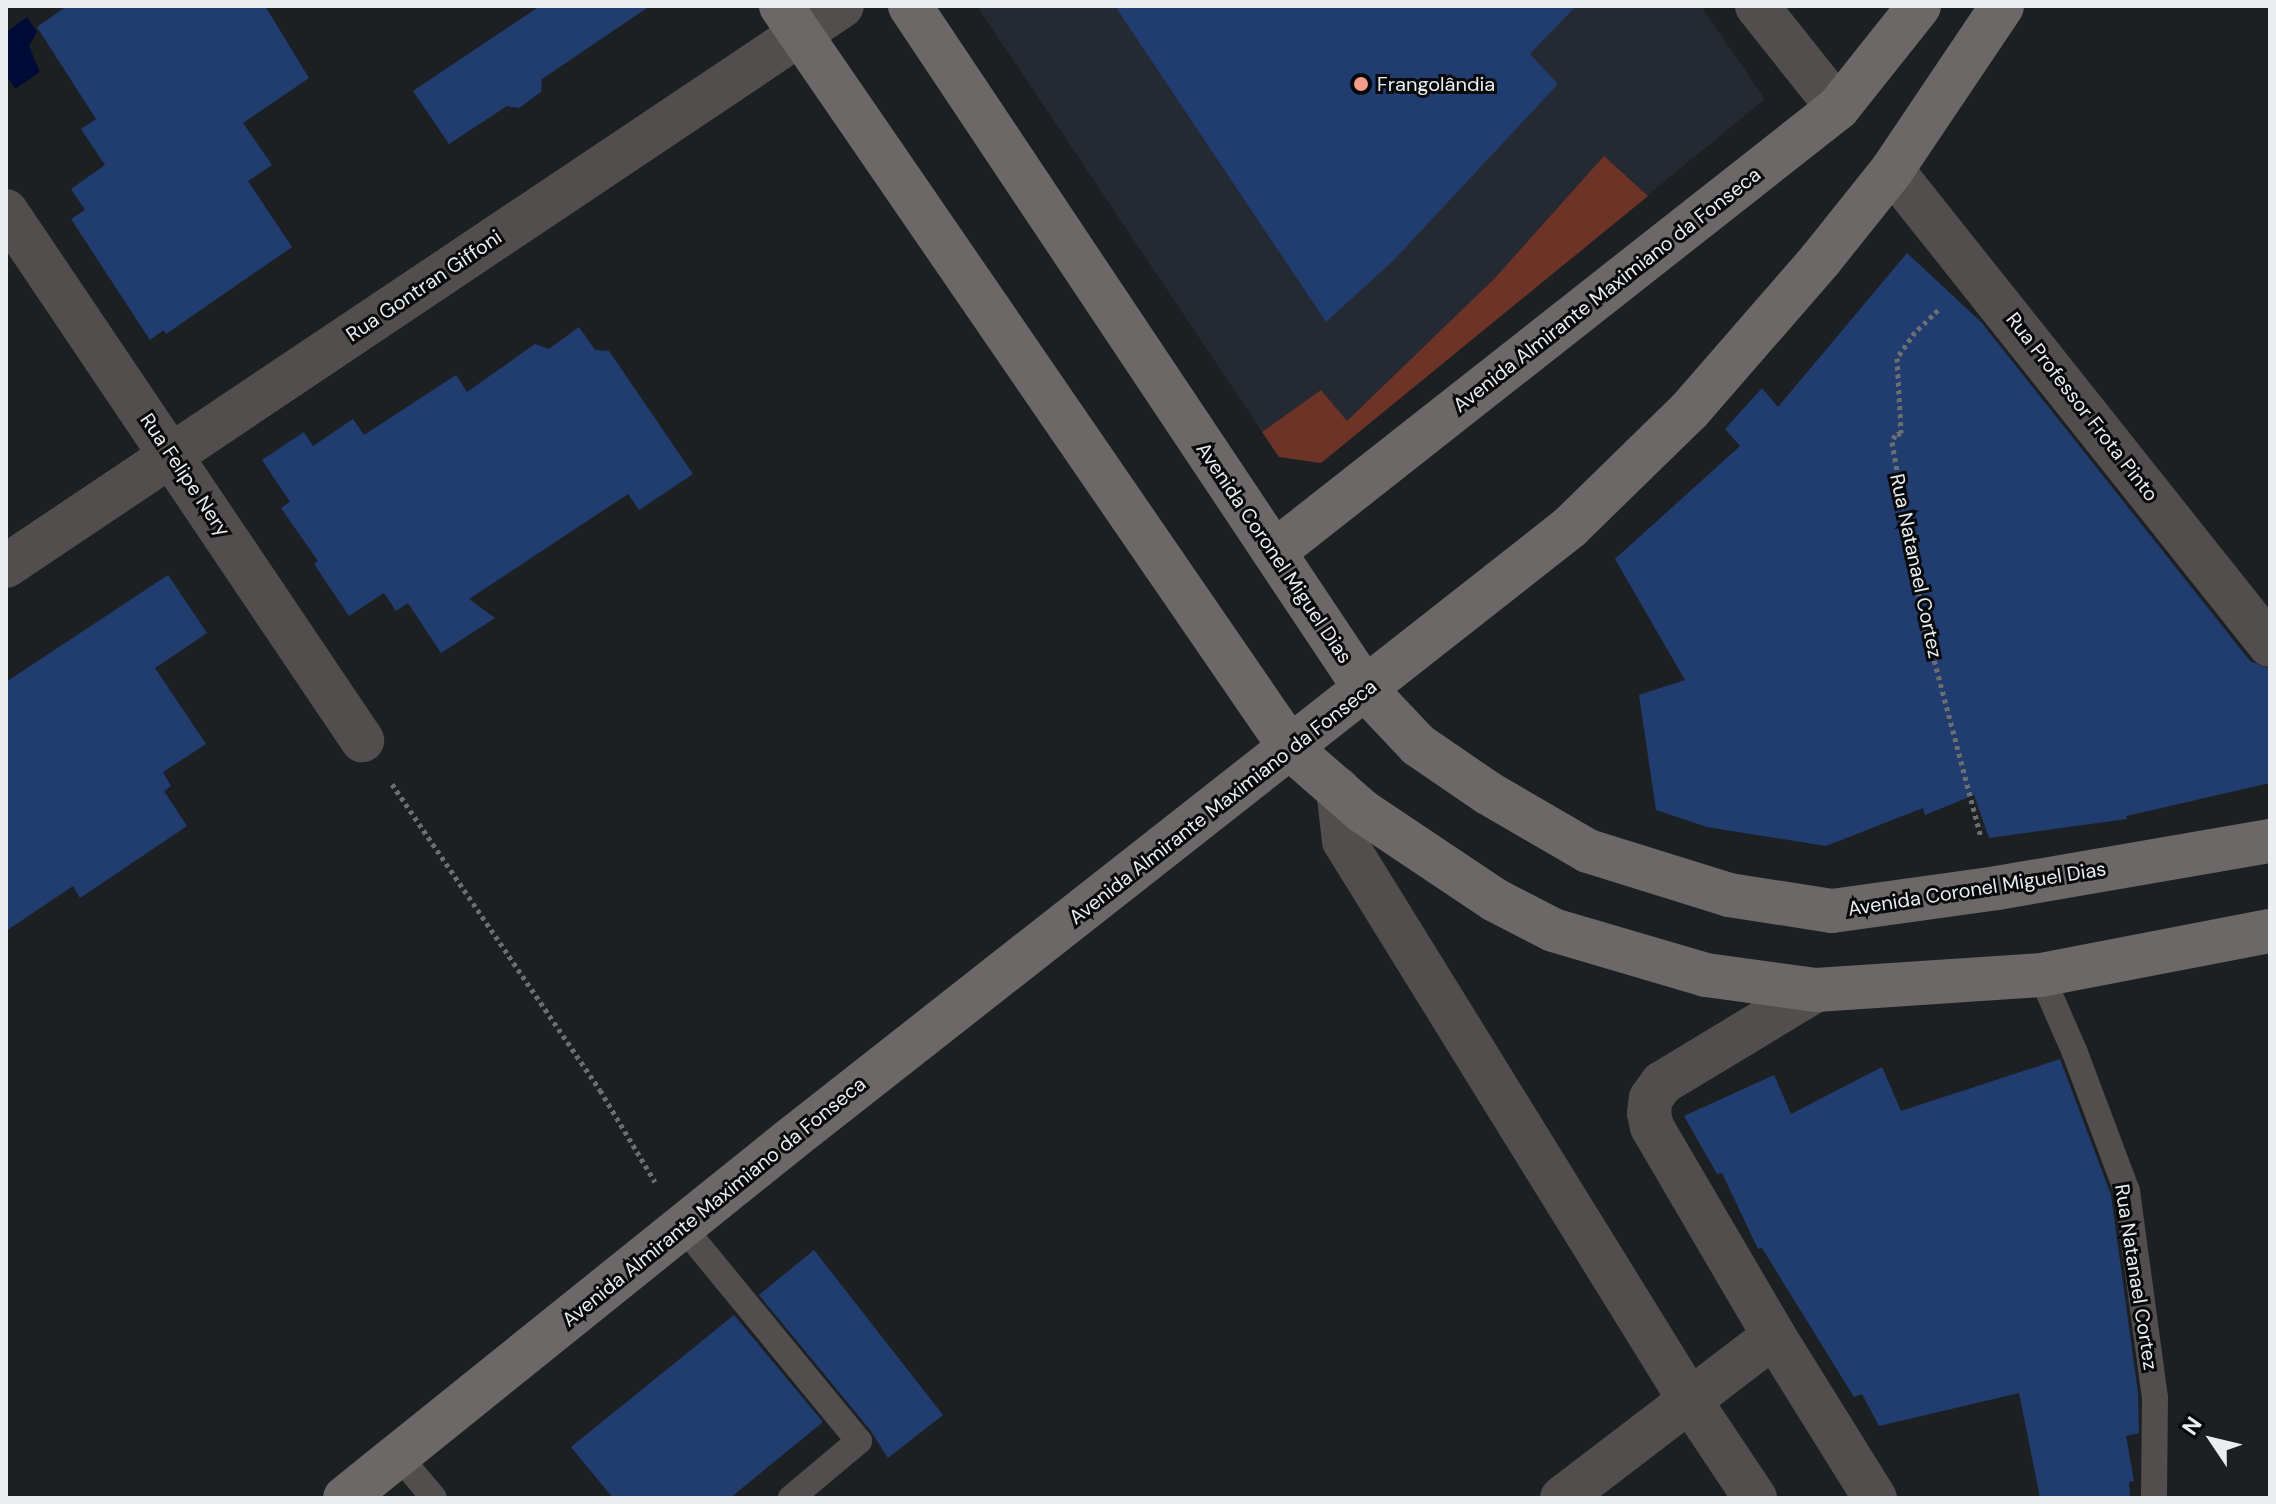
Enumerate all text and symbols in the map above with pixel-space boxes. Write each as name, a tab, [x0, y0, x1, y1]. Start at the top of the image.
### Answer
place label: Frangolândia	[1377, 72, 1495, 96]
marker: Frangolândia	[1352, 75, 1370, 93]
street label: Avenida Almirante Maximiano da Fonseca	[1448, 162, 1766, 418]
street label: Rua Gontran Giffoni	[342, 225, 506, 347]
street label: Rua Professor Frota Pinto	[2001, 308, 2163, 506]
street label: Rua Felipe Nery	[135, 409, 235, 541]
street label: Avenida Coronel Miguel Dias	[1191, 438, 1357, 668]
street label: Rua Natanael Cortez	[1885, 472, 1947, 660]
street label: Avenida Almirante Maximiano da Fonseca	[1064, 674, 1382, 930]
street label: Avenida Coronel Miguel Dias	[1846, 857, 2108, 921]
street label: Avenida Almirante Maximiano da Fonseca	[557, 1072, 871, 1332]
street label: Rua Natanael Cortez	[2109, 1182, 2163, 1372]
north arrow	[2172, 1400, 2252, 1480]
text: N	[2175, 1411, 2208, 1441]

